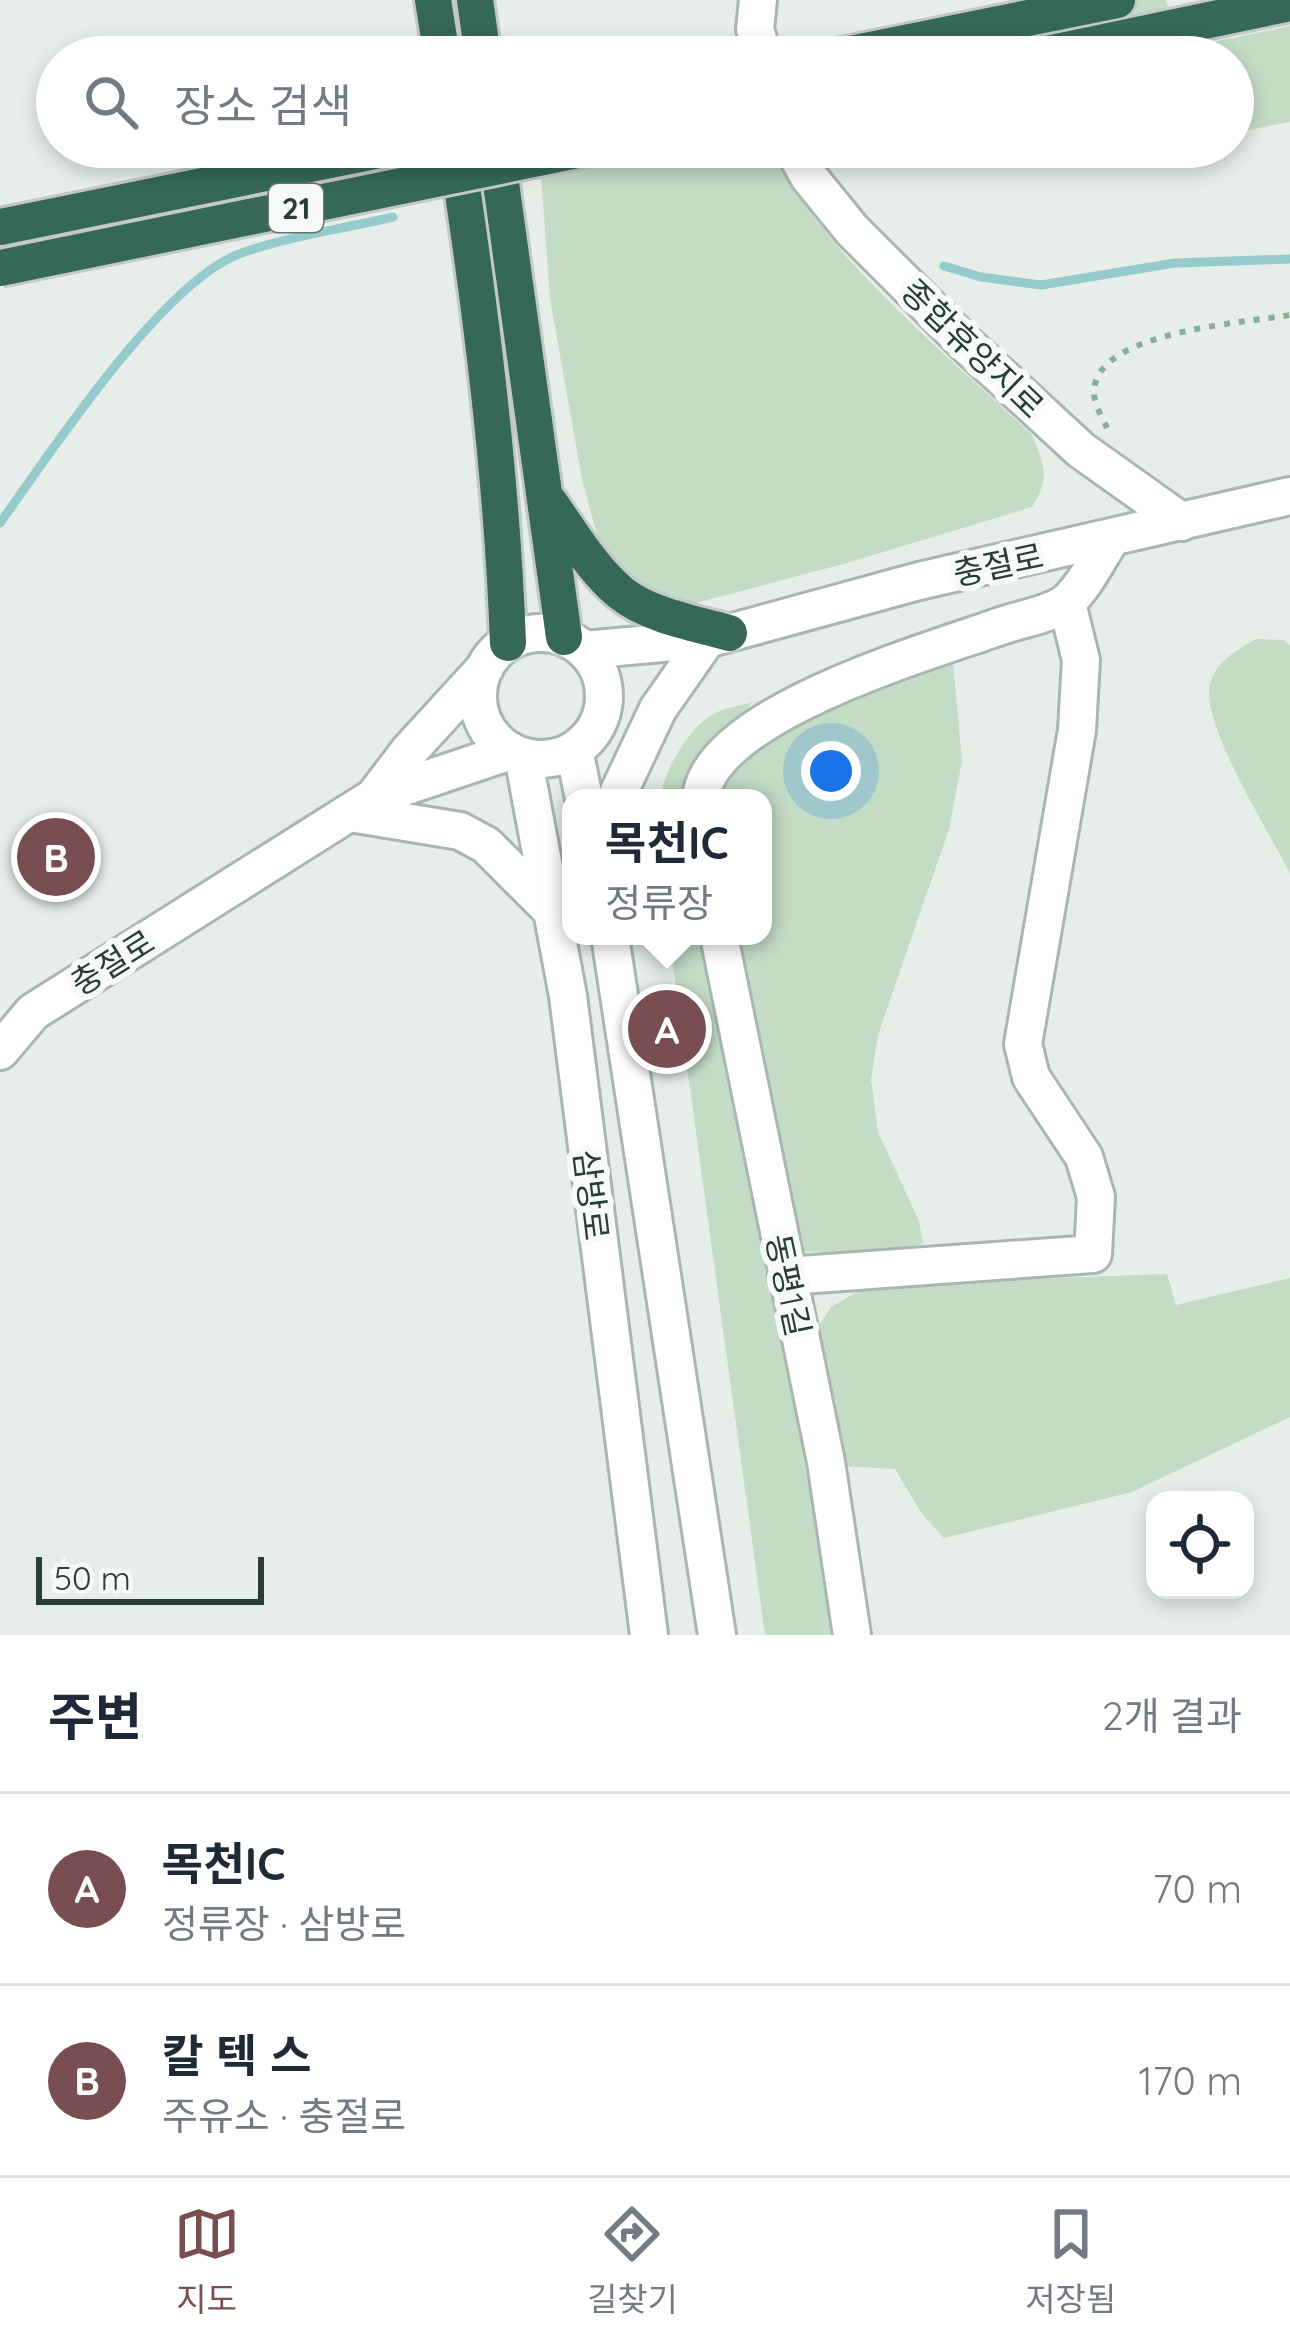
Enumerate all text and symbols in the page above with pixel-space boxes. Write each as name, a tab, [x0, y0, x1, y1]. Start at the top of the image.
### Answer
search box	[36, 36, 1254, 168]
icon: search	[78, 69, 144, 135]
text: 장소 검색	[174, 77, 352, 133]
road number: 21	[269, 184, 323, 232]
street label: 종합휴양지로	[893, 270, 1053, 426]
street label: 충절로	[949, 534, 1047, 594]
your location	[801, 741, 861, 801]
popup	[562, 789, 772, 945]
pin: B	[17, 812, 95, 902]
text: 목천IC	[605, 814, 729, 870]
text: 정류장	[605, 878, 713, 927]
street label: 충절로	[63, 920, 161, 1004]
pin: A	[628, 984, 706, 1074]
street label: 삼방로	[566, 1147, 618, 1243]
street label: 동평1길	[758, 1230, 820, 1340]
map controls	[1146, 1491, 1254, 1599]
button: locate	[1146, 1491, 1254, 1599]
scale bar	[36, 1551, 264, 1604]
text: 50 m	[54, 1557, 131, 1598]
text: 주변	[48, 1684, 142, 1748]
text: 2개 결과	[1102, 1691, 1242, 1740]
text: 목천IC	[162, 1835, 285, 1891]
text: A	[75, 1864, 99, 1913]
text: 70 m	[1153, 1864, 1242, 1913]
text: 정류장 · 삼방로	[162, 1899, 406, 1948]
text: 칼 텍 스	[162, 2027, 311, 2083]
text: B	[74, 2056, 100, 2105]
text: 170 m	[1138, 2056, 1242, 2105]
text: 주유소 · 충절로	[162, 2091, 406, 2140]
tab: 지도	[174, 2201, 240, 2321]
tab: 길찾기	[587, 2201, 678, 2321]
tab: 저장됨	[1025, 2201, 1116, 2321]

